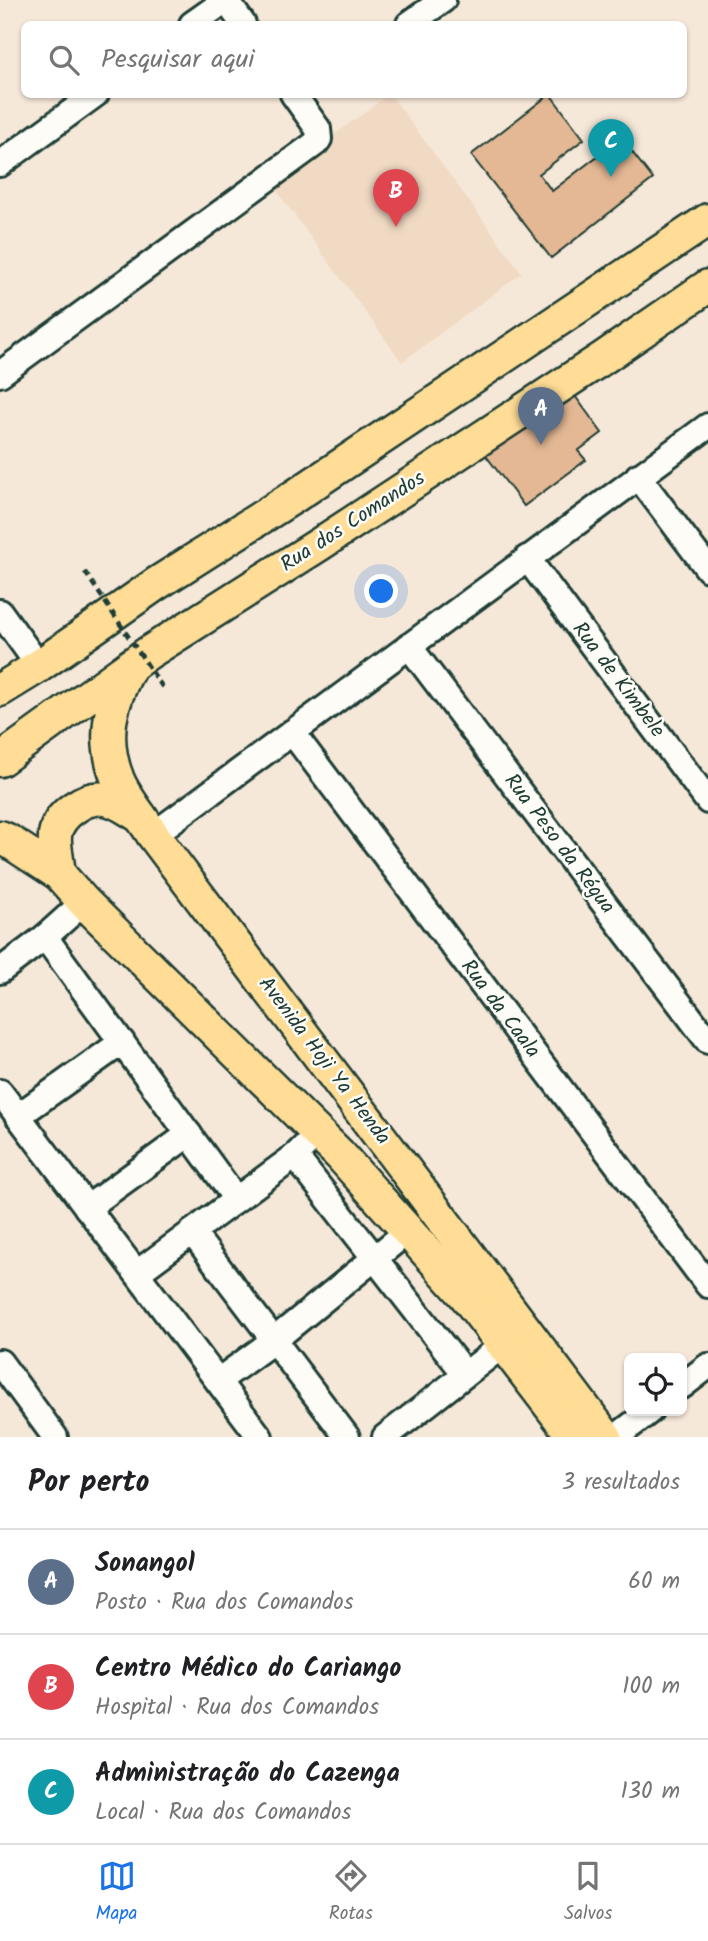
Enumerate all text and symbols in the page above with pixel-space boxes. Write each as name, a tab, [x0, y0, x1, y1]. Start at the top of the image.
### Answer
search box	[21, 21, 687, 98]
text: Pesquisar aqui	[101, 39, 254, 81]
icon: search	[45, 41, 83, 79]
pin: C	[588, 119, 634, 177]
pin: B	[373, 169, 419, 227]
pin: A	[518, 387, 564, 445]
street label: Rua dos Comandos	[274, 463, 432, 581]
your location	[364, 574, 398, 608]
street label: Rua de Kimbele	[563, 615, 673, 746]
street label: Rua Peso da Régua	[495, 767, 623, 921]
street label: Rua da Caala	[452, 952, 548, 1066]
street label: Avenida Hoji Ya Henda	[250, 970, 398, 1152]
map controls	[624, 1353, 687, 1416]
button: locate	[624, 1353, 687, 1416]
text: Por perto	[28, 1459, 149, 1507]
text: 3 resultados	[562, 1465, 680, 1501]
text: Sonangol	[95, 1543, 195, 1585]
text: A	[44, 1564, 58, 1600]
text: 60 m	[628, 1564, 680, 1600]
text: Posto · Rua dos Comandos	[95, 1585, 354, 1621]
text: Centro Médico do Cariango	[95, 1648, 401, 1690]
text: B	[44, 1669, 58, 1705]
text: 100 m	[622, 1669, 680, 1705]
text: Hospital · Rua dos Comandos	[95, 1690, 379, 1726]
text: Administração do Cazenga	[95, 1753, 400, 1795]
text: C	[44, 1774, 58, 1810]
text: 130 m	[621, 1774, 680, 1810]
text: Local · Rua dos Comandos	[95, 1795, 351, 1831]
tab: Mapa	[96, 1857, 138, 1929]
tab: Rotas	[329, 1857, 373, 1929]
tab: Salvos	[564, 1857, 612, 1929]

